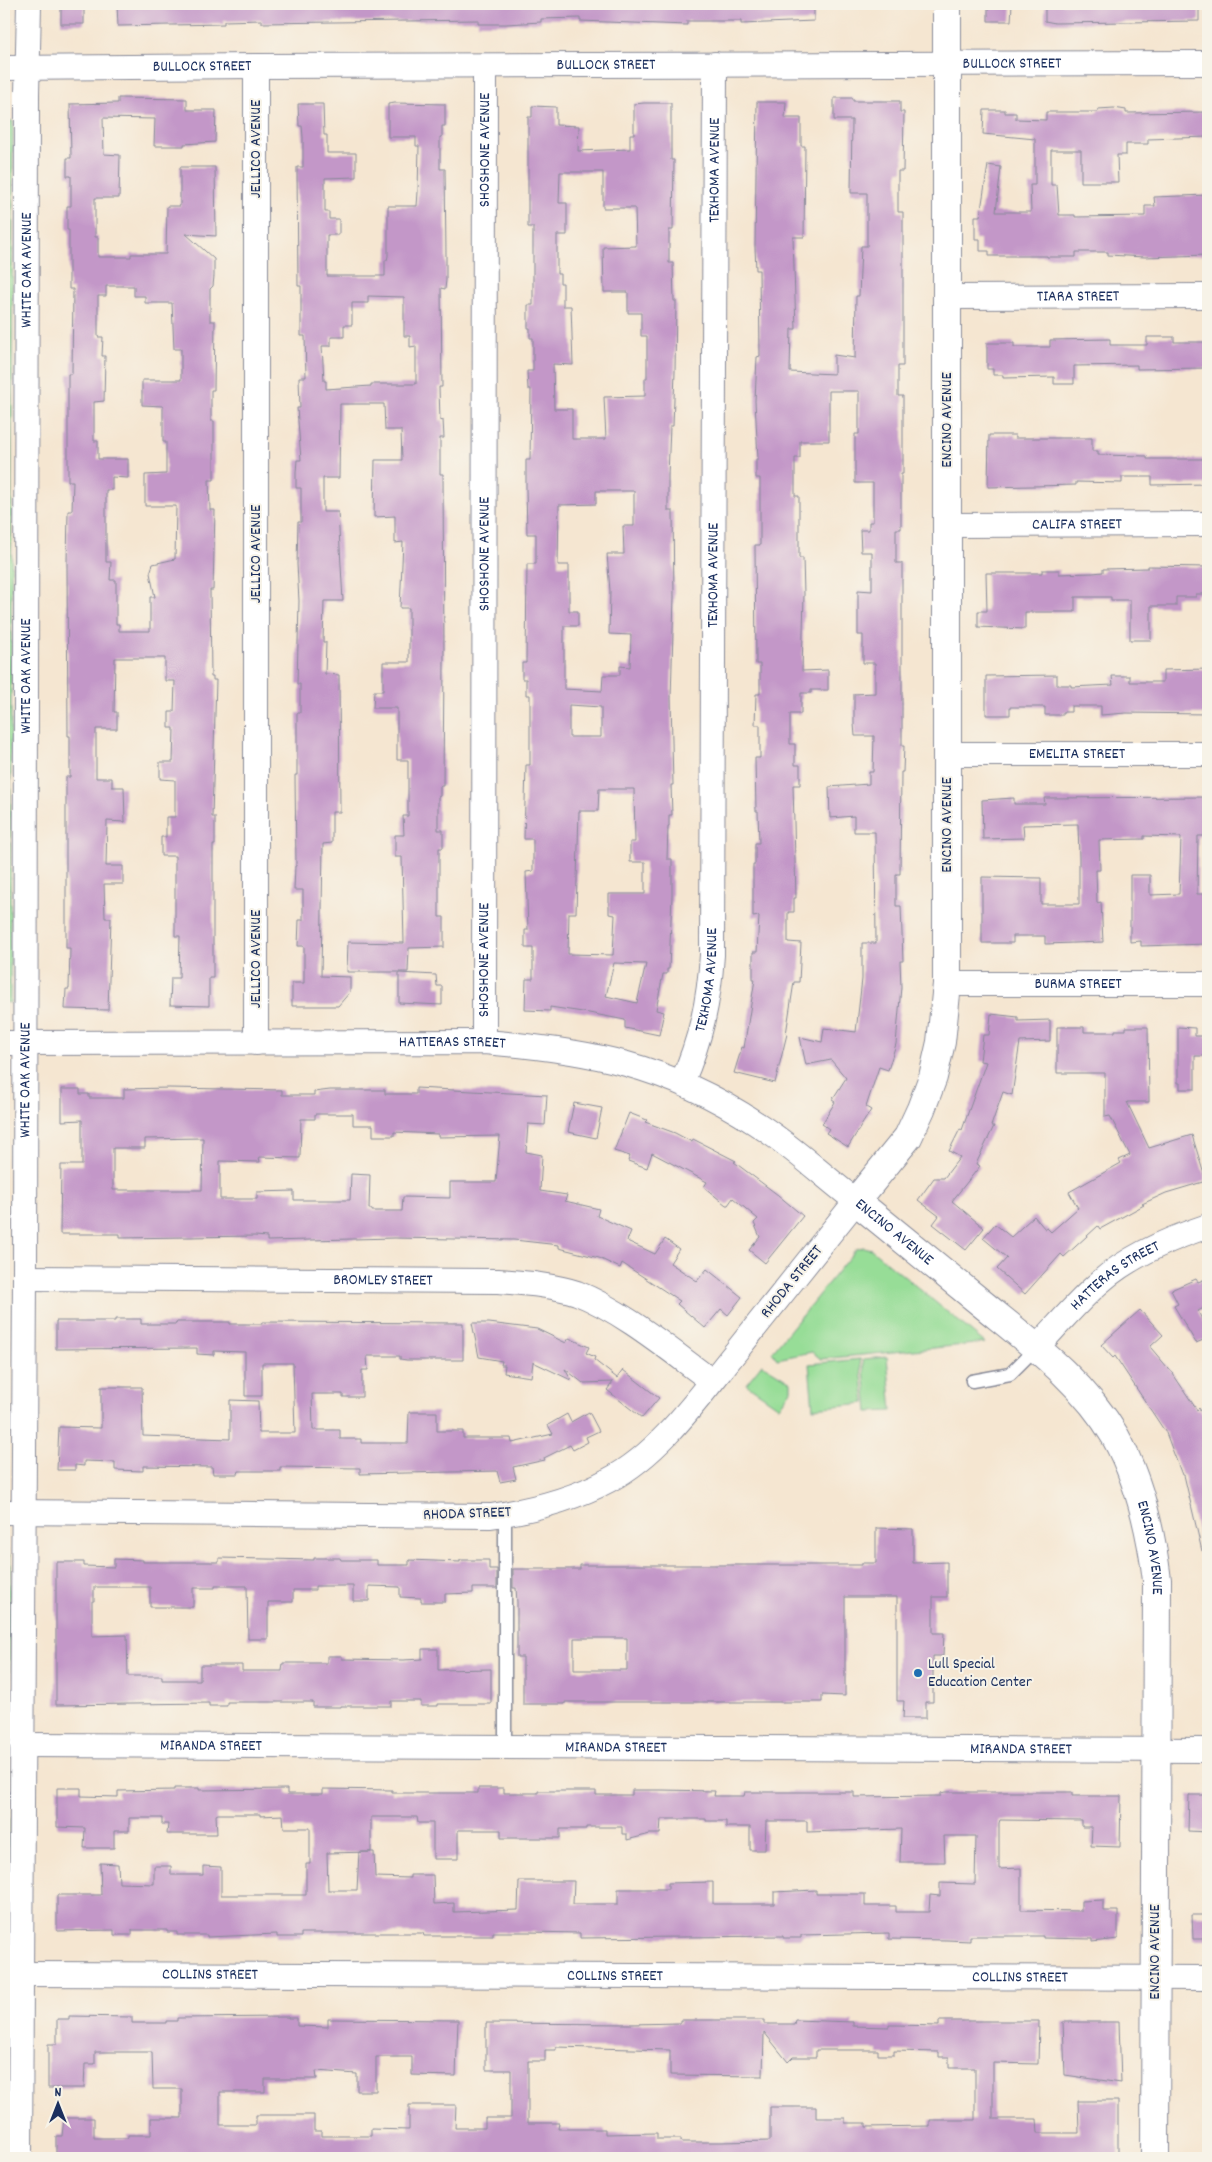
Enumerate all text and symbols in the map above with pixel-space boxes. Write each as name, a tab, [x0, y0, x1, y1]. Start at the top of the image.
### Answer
street label: BULLOCK STREET	[963, 52, 1062, 75]
street label: BULLOCK STREET	[557, 53, 656, 77]
street label: BULLOCK STREET	[153, 55, 252, 78]
street label: SHOSHONE AVENUE	[473, 92, 496, 207]
street label: JELLICO AVENUE	[245, 99, 268, 198]
street label: TEXHOMA AVENUE	[703, 117, 726, 223]
street label: WHITE OAK AVENUE	[15, 212, 38, 328]
street label: TIARA STREET	[1037, 285, 1120, 308]
street label: ENCINO AVENUE	[936, 372, 959, 468]
street label: SHOSHONE AVENUE	[473, 496, 496, 611]
street label: JELLICO AVENUE	[245, 504, 268, 603]
street label: CALIFA STREET	[1032, 513, 1123, 536]
street label: TEXHOMA AVENUE	[702, 522, 725, 628]
street label: WHITE OAK AVENUE	[14, 618, 38, 734]
street label: EMELITA STREET	[1029, 743, 1126, 766]
street label: ENCINO AVENUE	[936, 777, 959, 873]
street label: SHOSHONE AVENUE	[473, 902, 496, 1017]
street label: JELLICO AVENUE	[245, 909, 268, 1008]
street label: TEXHOMA AVENUE	[689, 927, 724, 1035]
street label: BURMA STREET	[1034, 973, 1122, 996]
street label: WHITE OAK AVENUE	[14, 1022, 37, 1138]
street label: HATTERAS STREET	[399, 1030, 507, 1055]
street label: ENCINO AVENUE	[850, 1193, 939, 1272]
street label: HATTERAS STREET	[1065, 1235, 1164, 1316]
street label: RHODA STREET	[755, 1240, 829, 1323]
street label: BROMLEY STREET	[333, 1268, 433, 1292]
street label: ENCINO AVENUE	[1131, 1498, 1169, 1596]
street label: RHODA STREET	[423, 1501, 512, 1527]
place label: Lull Special Education Center	[928, 1653, 1032, 1694]
marker: Lull Special Education Center	[912, 1667, 924, 1679]
street label: MIRANDA STREET	[160, 1734, 262, 1758]
street label: MIRANDA STREET	[565, 1736, 667, 1759]
street label: MIRANDA STREET	[970, 1737, 1072, 1761]
street label: ENCINO AVENUE	[1144, 1904, 1167, 2000]
street label: COLLINS STREET	[162, 1963, 259, 1986]
street label: COLLINS STREET	[567, 1964, 664, 1988]
street label: COLLINS STREET	[972, 1966, 1069, 1989]
north arrow	[32, 2080, 82, 2130]
text: N	[55, 2083, 62, 2103]

